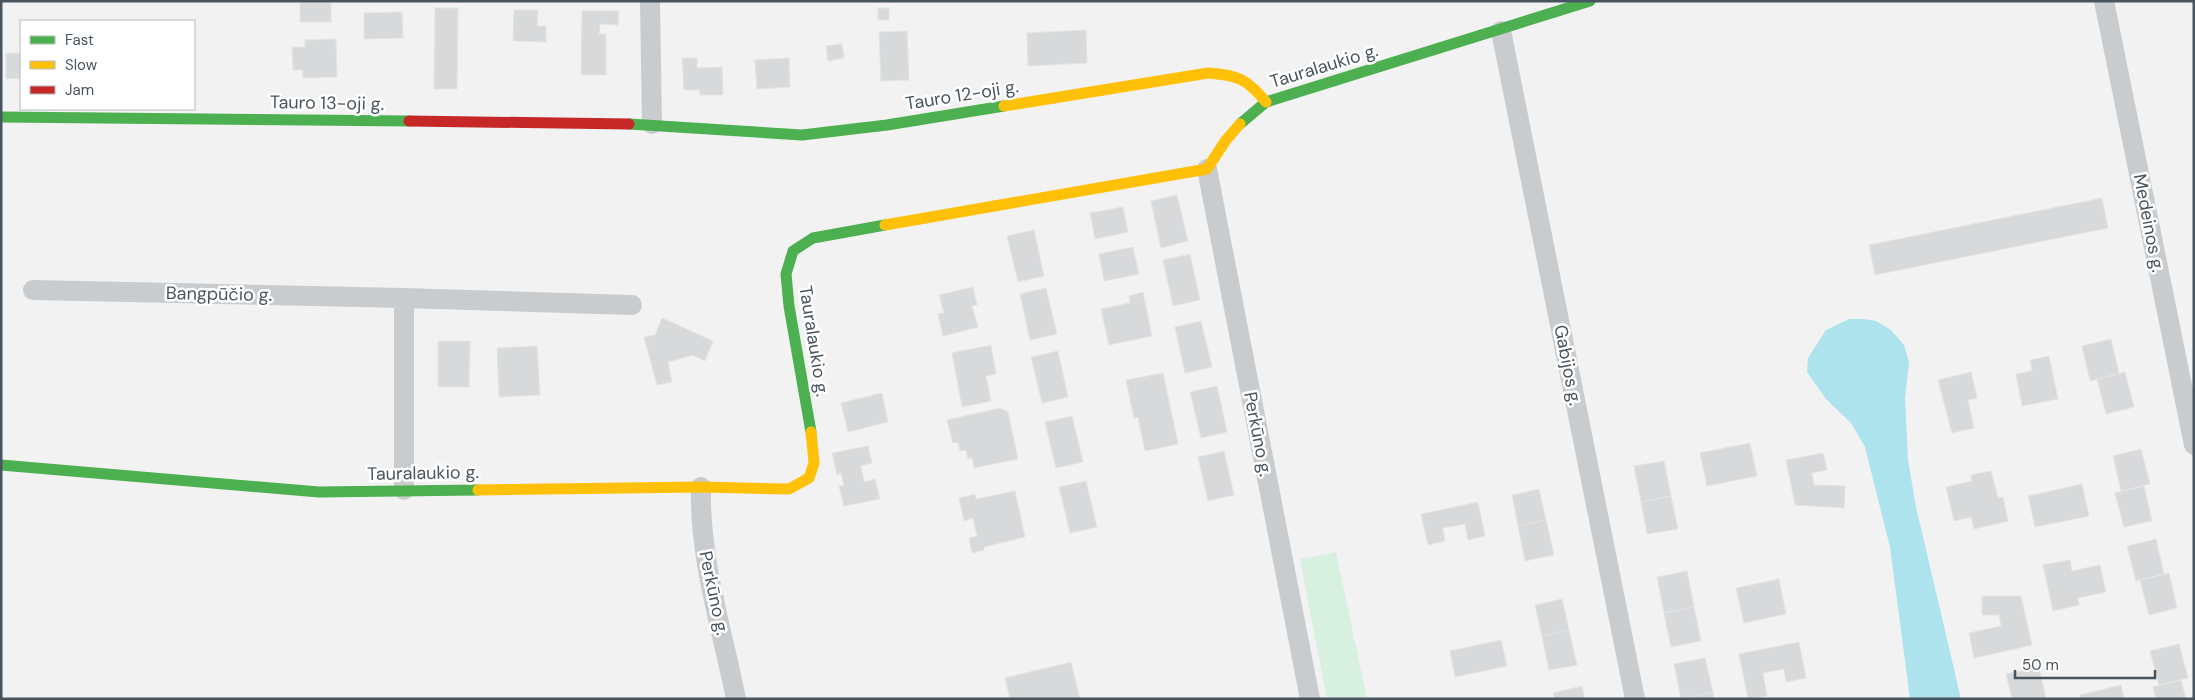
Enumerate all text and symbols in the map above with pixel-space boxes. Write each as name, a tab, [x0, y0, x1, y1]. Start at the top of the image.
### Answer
legend	[20, 20, 195, 110]
text: Fast	[65, 30, 94, 50]
street label: Tauralaukio g.	[1267, 38, 1381, 94]
text: Slow	[65, 55, 98, 75]
street label: Tauro 12-oji g.	[904, 74, 1020, 116]
text: Jam	[65, 80, 94, 100]
street label: Tauro 13-oji g.	[270, 90, 384, 116]
street label: Medeinos g.	[2128, 172, 2170, 274]
street label: Bangpūčio g.	[166, 281, 272, 307]
street label: Tauralaukio g.	[793, 284, 835, 398]
street label: Gabijos g.	[1548, 323, 1588, 407]
street label: Perkūno g.	[1238, 390, 1278, 478]
street label: Tauralaukio g.	[367, 460, 479, 486]
street label: Perkūno g.	[693, 549, 735, 637]
scale bar	[2015, 648, 2155, 680]
text: 50 m	[2022, 655, 2059, 675]

